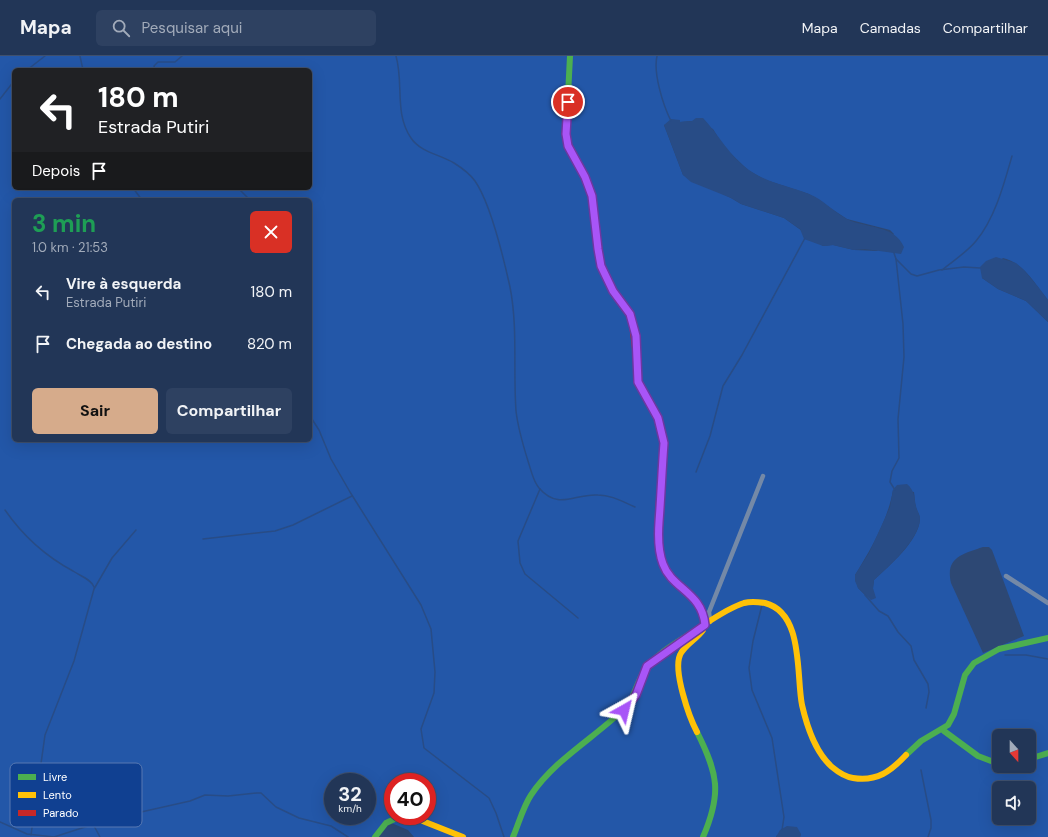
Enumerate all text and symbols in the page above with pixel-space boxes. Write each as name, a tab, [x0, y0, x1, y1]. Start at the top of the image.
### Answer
search box	[96, 10, 376, 46]
text: Mapa	[20, 15, 72, 40]
icon: search	[110, 17, 132, 39]
text: Pesquisar aqui	[142, 18, 242, 38]
text: Mapa	[802, 19, 838, 37]
text: Camadas	[860, 19, 921, 37]
text: Compartilhar	[943, 19, 1028, 37]
text: 180 m	[98, 79, 179, 116]
icon: left	[32, 84, 84, 136]
pin	[551, 85, 585, 119]
icon: arrive	[557, 91, 579, 113]
text: Estrada Putiri	[98, 115, 209, 139]
icon: arrive	[88, 160, 110, 182]
text: Depois	[32, 161, 80, 181]
text: 3 min	[32, 208, 96, 239]
button: close	[250, 211, 292, 253]
text: 1.0 km · 21:53	[32, 239, 108, 256]
text: Vire à esquerda	[66, 274, 181, 294]
icon: left	[32, 281, 54, 303]
text: 180 m	[251, 282, 292, 302]
text: Estrada Putiri	[66, 294, 146, 311]
icon: arrive	[32, 333, 54, 355]
text: Chegada ao destino	[66, 334, 212, 354]
text: 820 m	[247, 334, 292, 354]
button: Sair	[32, 388, 158, 434]
button: Compartilhar	[166, 388, 292, 434]
position arrow	[603, 689, 645, 731]
north arrow	[992, 729, 1036, 773]
map controls	[992, 729, 1036, 825]
legend	[10, 763, 142, 827]
text: Livre	[43, 770, 67, 784]
speed limit sign: 40	[384, 773, 436, 825]
text: 32	[338, 781, 362, 807]
button: sound	[992, 781, 1036, 825]
text: Lento	[43, 788, 72, 802]
text: km/h	[338, 802, 362, 815]
text: Parado	[43, 806, 79, 820]

